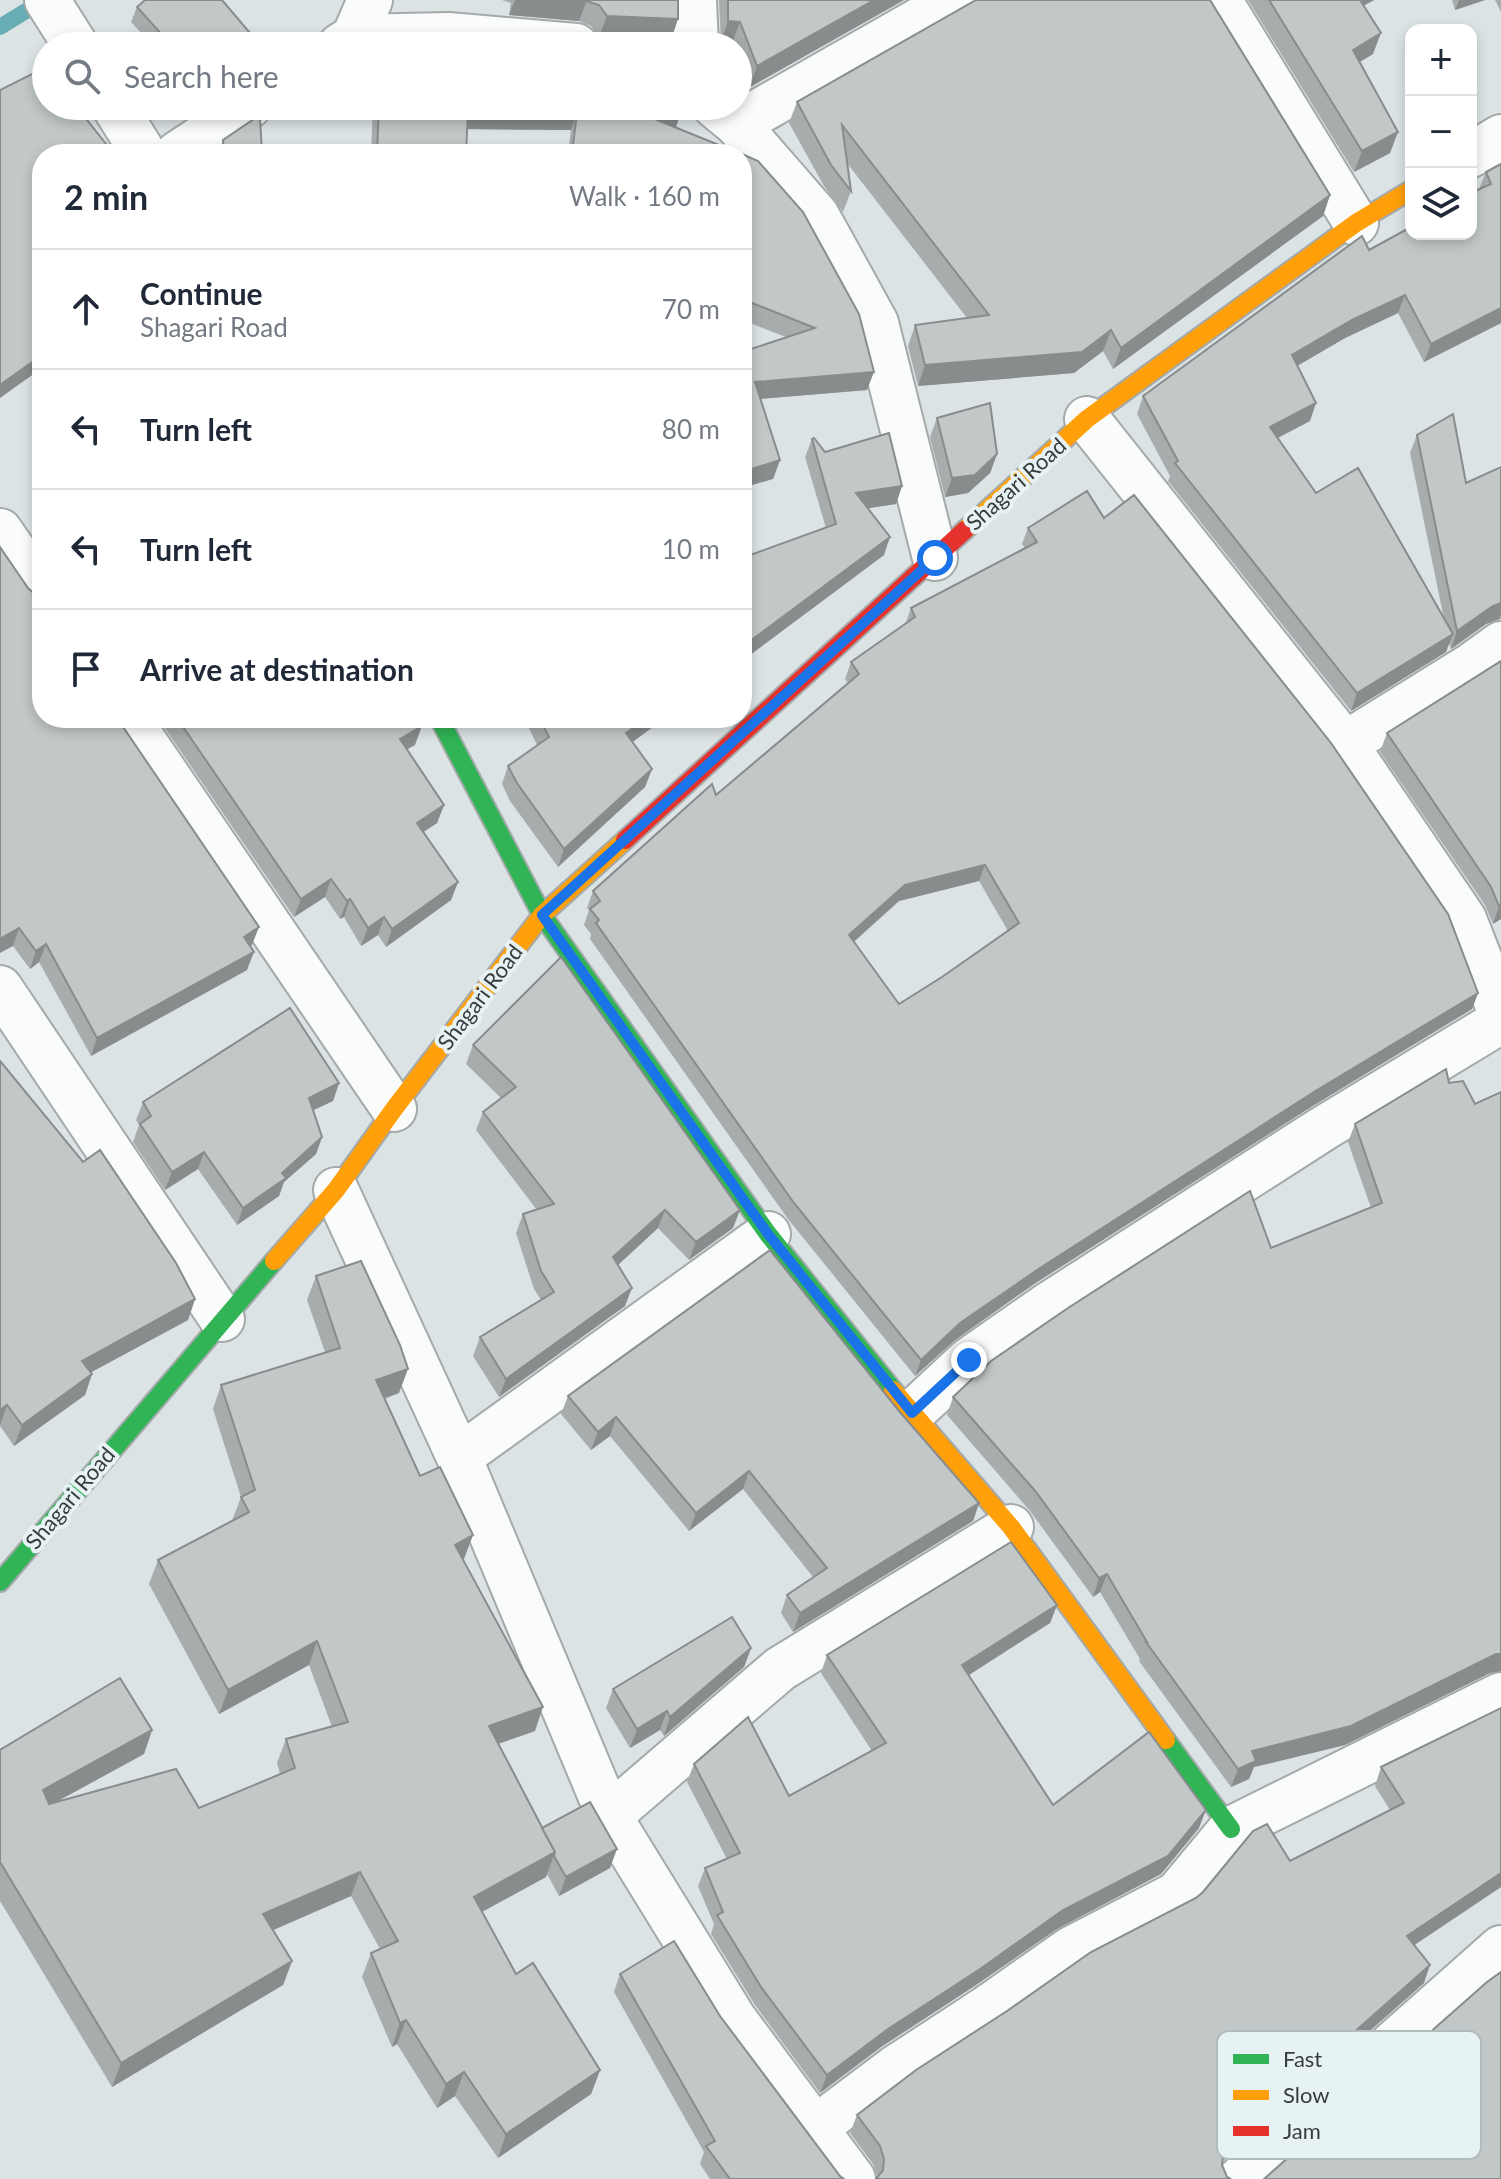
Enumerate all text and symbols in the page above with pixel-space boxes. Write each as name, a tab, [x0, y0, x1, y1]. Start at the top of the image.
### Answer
map controls	[1405, 24, 1477, 240]
button: +	[1405, 24, 1477, 96]
search box	[32, 32, 752, 120]
icon: search	[60, 54, 104, 98]
text: Search here	[124, 58, 279, 94]
button: −	[1405, 96, 1477, 168]
button: layers	[1405, 168, 1477, 240]
text: 2 min	[64, 176, 148, 217]
text: Walk · 160 m	[569, 180, 720, 212]
text: Continue	[140, 275, 263, 311]
icon: ahead	[64, 287, 108, 331]
text: 70 m	[662, 293, 720, 325]
text: Shagari Road	[140, 311, 288, 343]
icon: left	[64, 407, 108, 451]
text: Turn left	[140, 411, 252, 447]
text: 80 m	[662, 413, 720, 445]
street label: Shagari Road	[960, 432, 1071, 536]
icon: left	[64, 527, 108, 571]
text: Turn left	[140, 531, 252, 567]
text: 10 m	[662, 533, 720, 565]
route start	[917, 540, 953, 576]
icon: arrive	[64, 647, 108, 691]
text: Arrive at destination	[140, 651, 414, 687]
street label: Shagari Road	[431, 939, 528, 1055]
route end	[951, 1342, 987, 1378]
street label: Shagari Road	[19, 1441, 120, 1554]
legend	[1217, 2031, 1481, 2159]
text: Fast	[1283, 2045, 1322, 2072]
text: Slow	[1283, 2081, 1330, 2108]
text: Jam	[1283, 2117, 1321, 2144]

